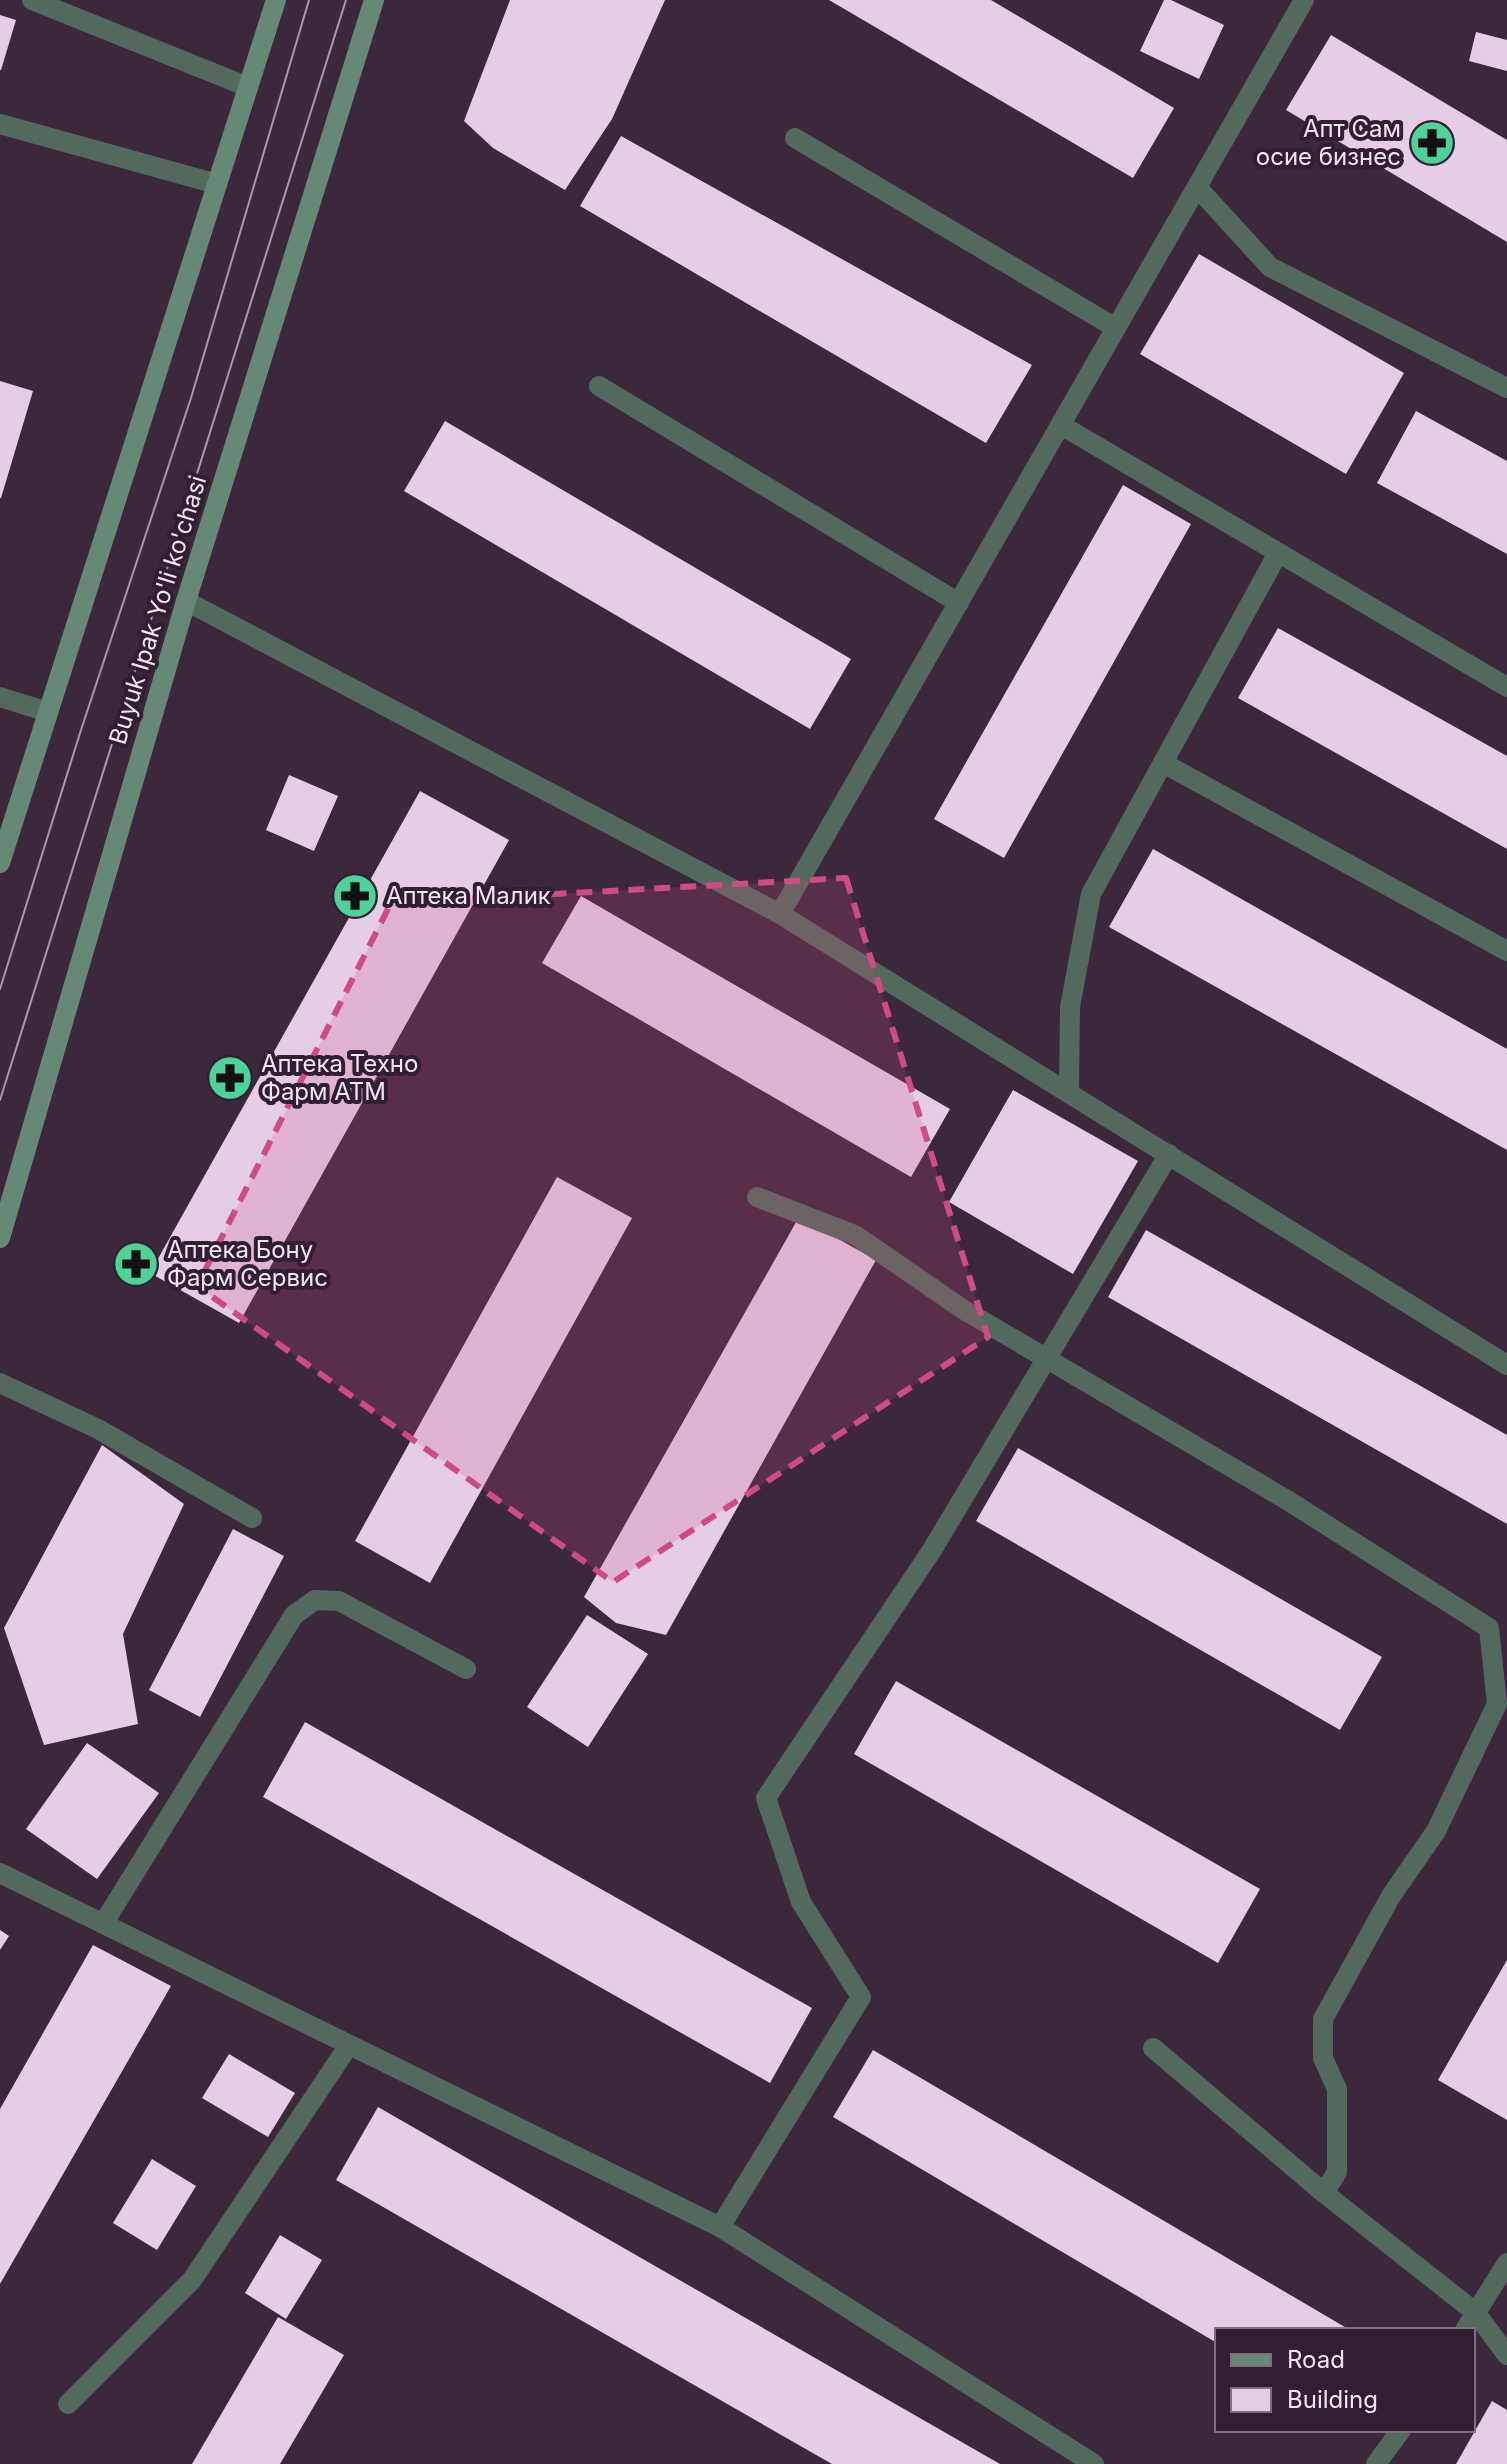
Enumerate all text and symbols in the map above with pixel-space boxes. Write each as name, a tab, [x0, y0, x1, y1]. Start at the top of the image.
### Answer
place label: Апт Сам осие бизнес	[1256, 114, 1401, 171]
pharmacy icon: Апт Сам осие бизнес	[1408, 119, 1456, 167]
street label: Buyuk Ipak Yo'li ko'chasi	[103, 472, 212, 748]
pharmacy icon: Аптека Малик	[331, 872, 379, 920]
place label: Аптека Малик	[386, 881, 551, 910]
place label: Аптека Техно Фарм АТМ	[261, 1049, 418, 1106]
pharmacy icon: Аптека Техно Фарм АТМ	[206, 1054, 254, 1102]
place label: Аптека Бону Фарм Сервис	[167, 1235, 328, 1292]
pharmacy icon: Аптека Бону Фарм Сервис	[112, 1240, 160, 1288]
legend	[1215, 2328, 1475, 2432]
text: Road	[1287, 2345, 1345, 2374]
text: Building	[1287, 2385, 1378, 2414]

